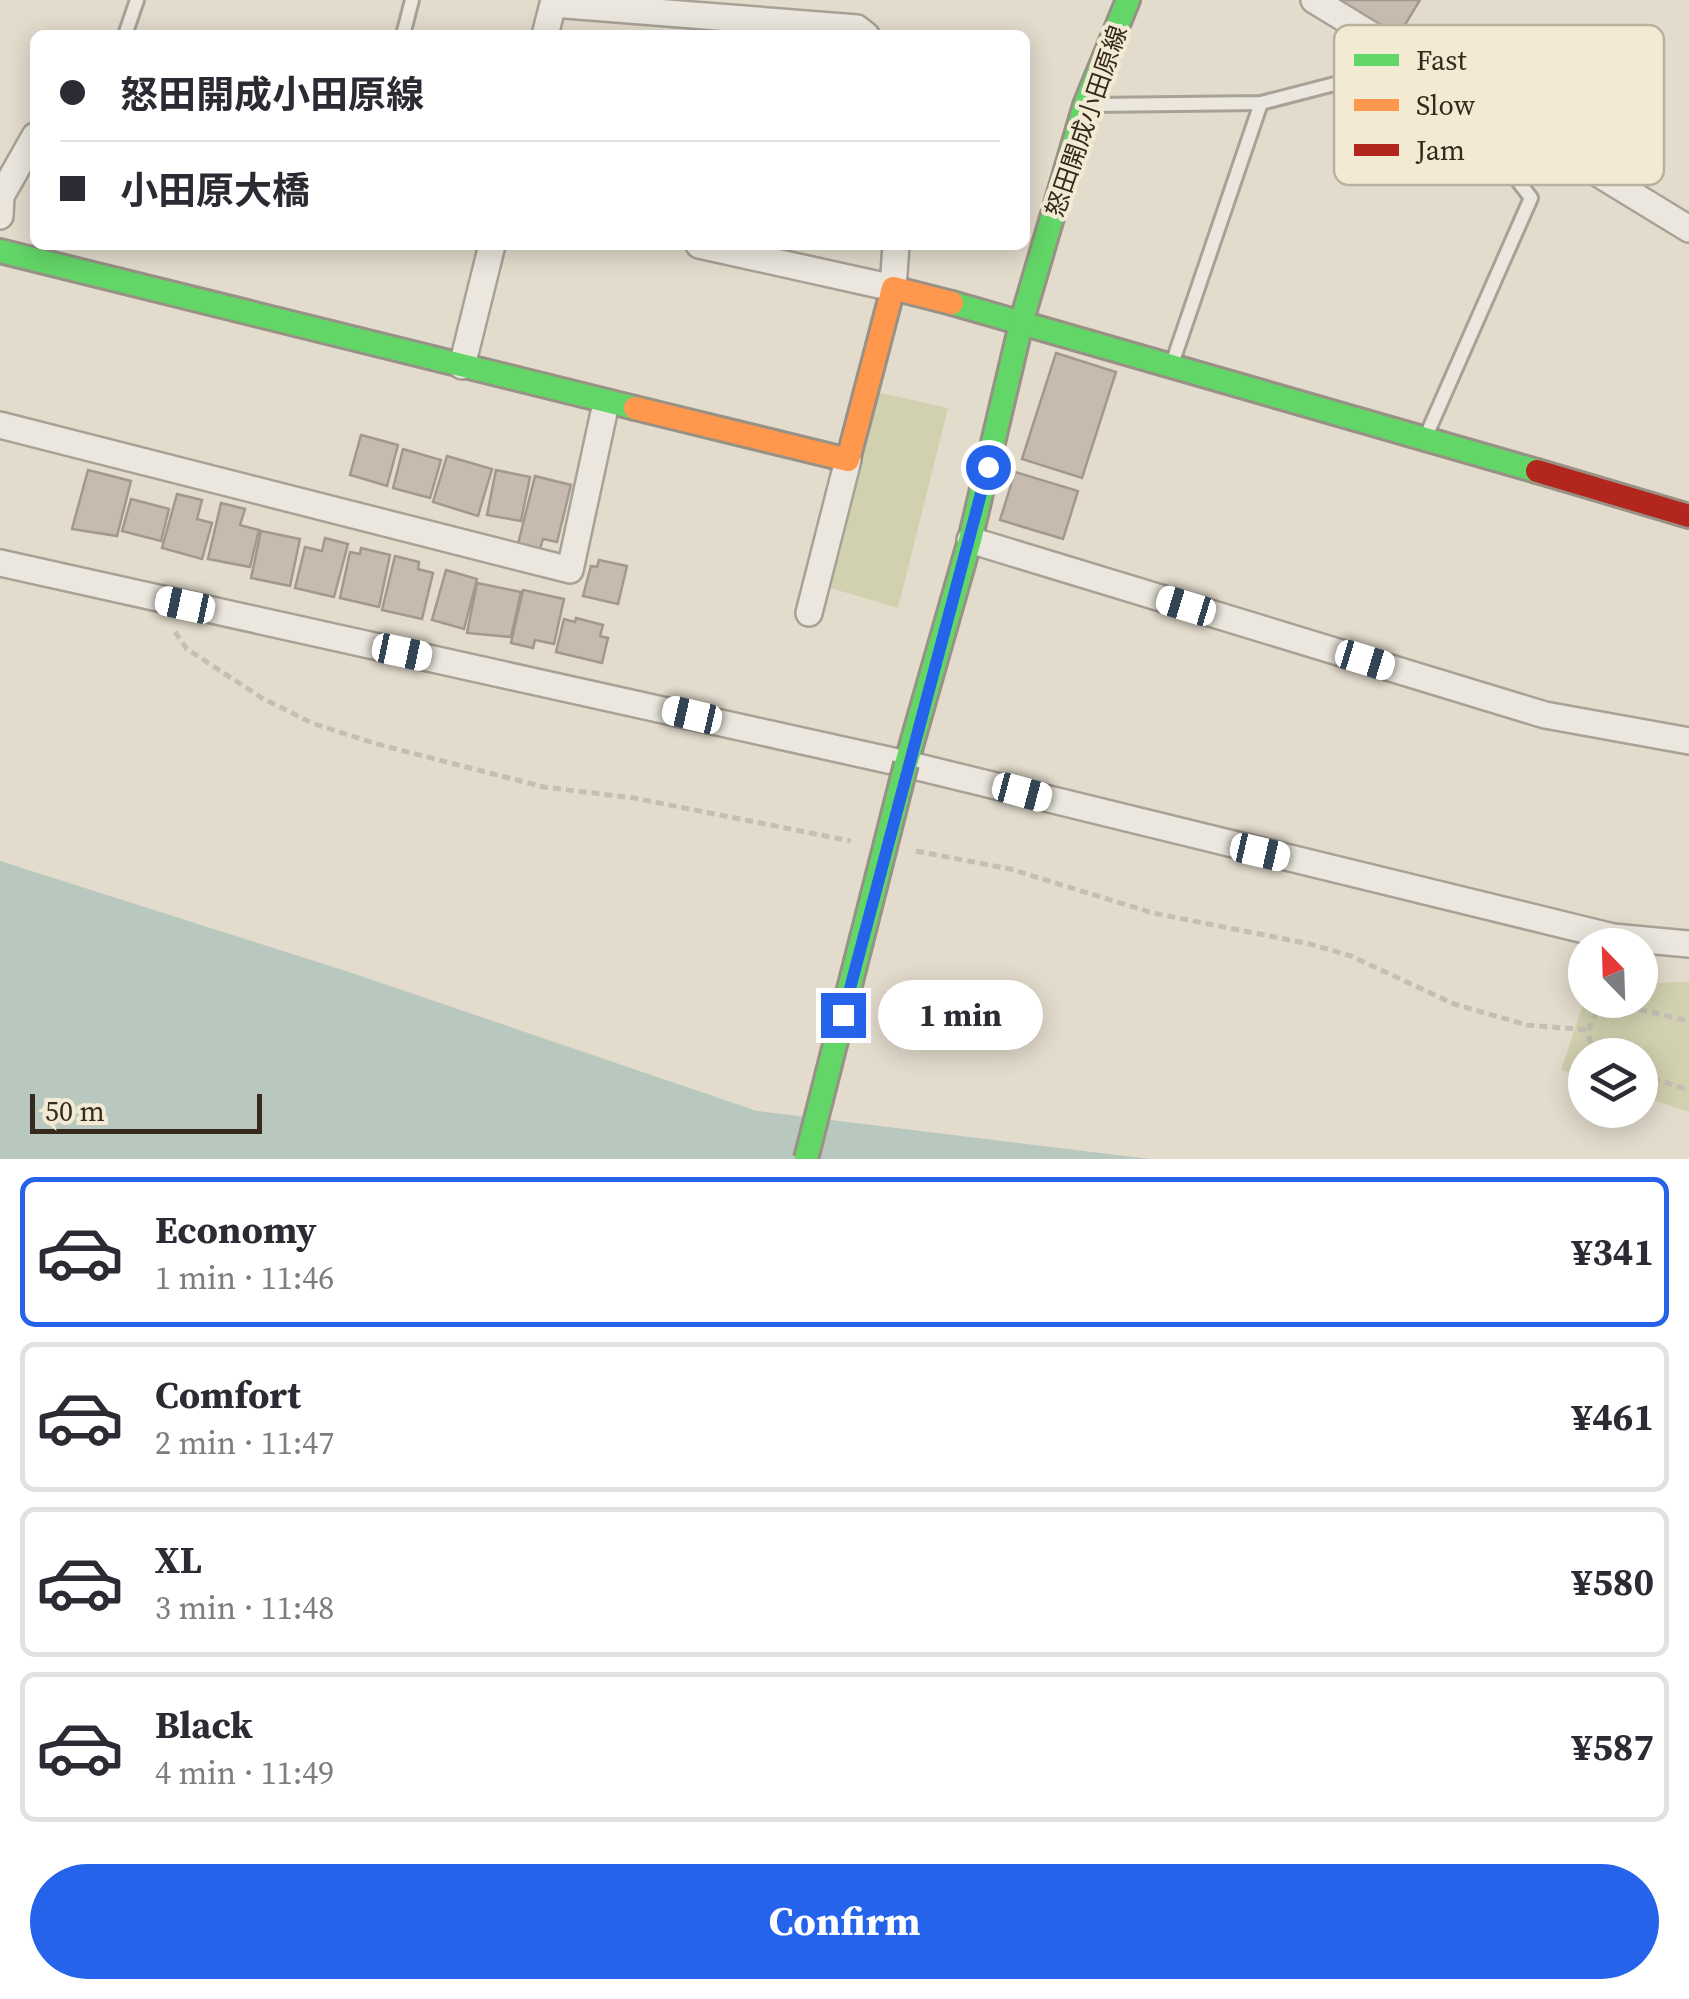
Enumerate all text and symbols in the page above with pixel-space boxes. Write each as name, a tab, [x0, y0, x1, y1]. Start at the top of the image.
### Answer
street label: 怒田開成小田原線	[1037, 21, 1135, 221]
legend	[1334, 25, 1664, 185]
text: Fast	[1416, 41, 1467, 79]
text: 怒田開成小田原線	[120, 69, 424, 121]
text: Slow	[1416, 86, 1476, 124]
text: Jam	[1415, 131, 1465, 169]
text: 小田原大橋	[120, 165, 310, 217]
route start	[966, 445, 1011, 490]
car	[1153, 583, 1219, 629]
car	[153, 584, 217, 626]
car	[370, 631, 434, 673]
car	[1332, 637, 1398, 683]
car	[659, 694, 725, 736]
car	[989, 770, 1055, 814]
car	[1227, 831, 1293, 873]
north arrow	[1568, 928, 1658, 1018]
map controls	[1568, 928, 1658, 1128]
callout: 1 min	[878, 980, 1043, 1050]
route end	[821, 993, 866, 1038]
text: 1 min	[919, 993, 1002, 1037]
button: layers	[1568, 1038, 1658, 1128]
scale bar	[30, 1089, 262, 1134]
text: 50 m	[45, 1092, 105, 1130]
text: Economy	[155, 1204, 317, 1256]
icon: car	[35, 1207, 125, 1297]
text: ¥341	[1572, 1226, 1654, 1278]
text: 1 min · 11:46	[155, 1256, 334, 1300]
text: Comfort	[155, 1369, 301, 1421]
icon: car	[35, 1372, 125, 1462]
text: ¥461	[1572, 1391, 1654, 1443]
text: 2 min · 11:47	[155, 1421, 334, 1465]
text: XL	[155, 1534, 202, 1586]
icon: car	[35, 1537, 125, 1627]
text: ¥580	[1572, 1556, 1654, 1608]
text: 3 min · 11:48	[155, 1586, 334, 1630]
text: Black	[155, 1699, 253, 1751]
icon: car	[35, 1702, 125, 1792]
text: ¥587	[1572, 1721, 1654, 1773]
text: 4 min · 11:49	[155, 1751, 334, 1795]
button: Confirm	[30, 1864, 1659, 1979]

